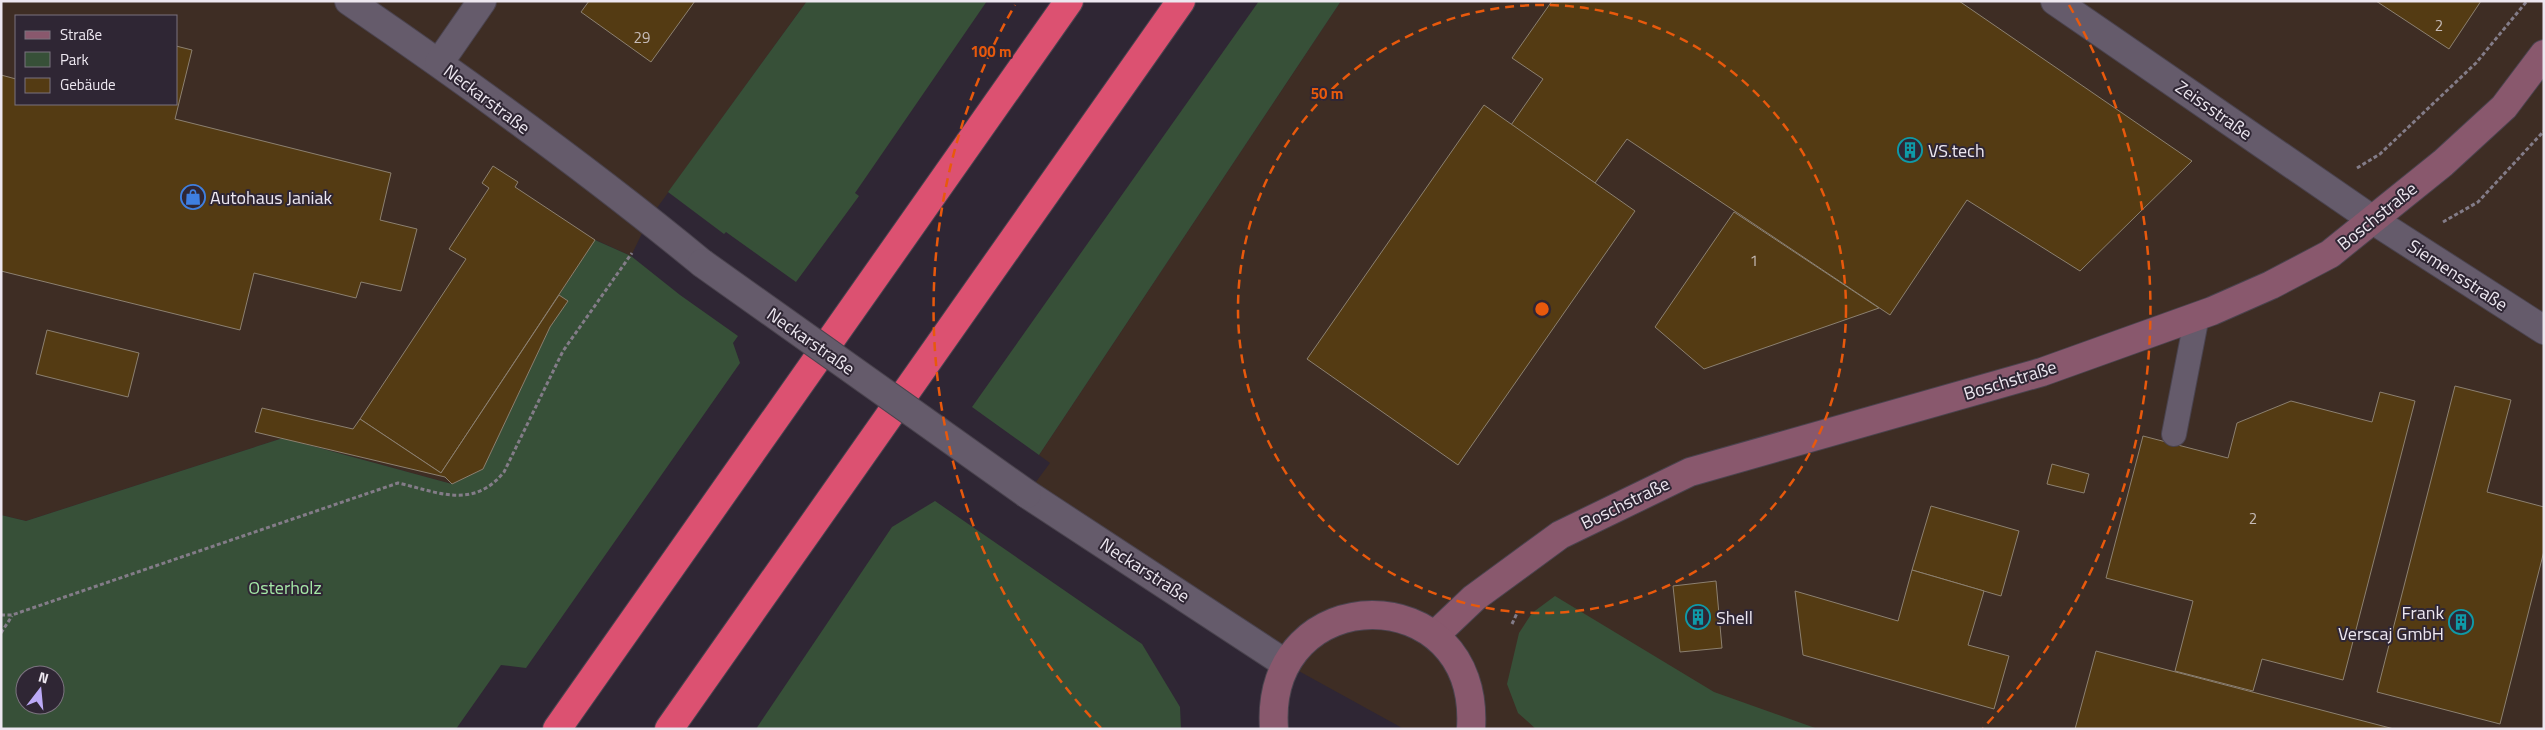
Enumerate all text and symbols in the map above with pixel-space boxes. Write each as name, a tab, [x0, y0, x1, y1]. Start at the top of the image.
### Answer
house number: 2	[2435, 14, 2443, 37]
legend	[15, 15, 178, 105]
text: Straße	[60, 23, 102, 46]
house number: 29	[634, 26, 650, 49]
text: 100 m	[970, 40, 1012, 63]
text: Park	[60, 48, 89, 71]
street label: Neckarstraße	[438, 57, 536, 141]
text: Gebäude	[60, 73, 116, 96]
street label: Zeissstraße	[2170, 74, 2258, 146]
text: 50 m	[1311, 82, 1343, 105]
building icon: VS.tech	[1897, 137, 1923, 163]
place label: VS.tech	[1928, 137, 1985, 164]
street label: Boschstraße	[2331, 175, 2423, 257]
shop icon: Autohaus Janiak	[180, 184, 206, 210]
place label: Autohaus Janiak	[210, 184, 333, 211]
street label: Siemensstraße	[2403, 233, 2513, 317]
house number: 1	[1750, 249, 1758, 272]
centre of rings	[1533, 300, 1551, 318]
street label: Neckarstraße	[761, 301, 861, 381]
street label: Boschstraße	[1960, 353, 2060, 407]
street label: Boschstraße	[1576, 470, 1674, 536]
house number: 2	[2249, 507, 2257, 530]
street label: Neckarstraße	[1095, 531, 1195, 609]
park label: Osterholz	[248, 574, 322, 601]
place label: Frank Verscaj GmbH	[2338, 599, 2444, 647]
building icon: Shell	[1685, 604, 1711, 630]
place label: Shell	[1716, 604, 1753, 631]
building icon: Frank Verscaj GmbH	[2448, 609, 2474, 635]
north arrow	[15, 665, 65, 715]
text: N	[36, 666, 51, 688]

